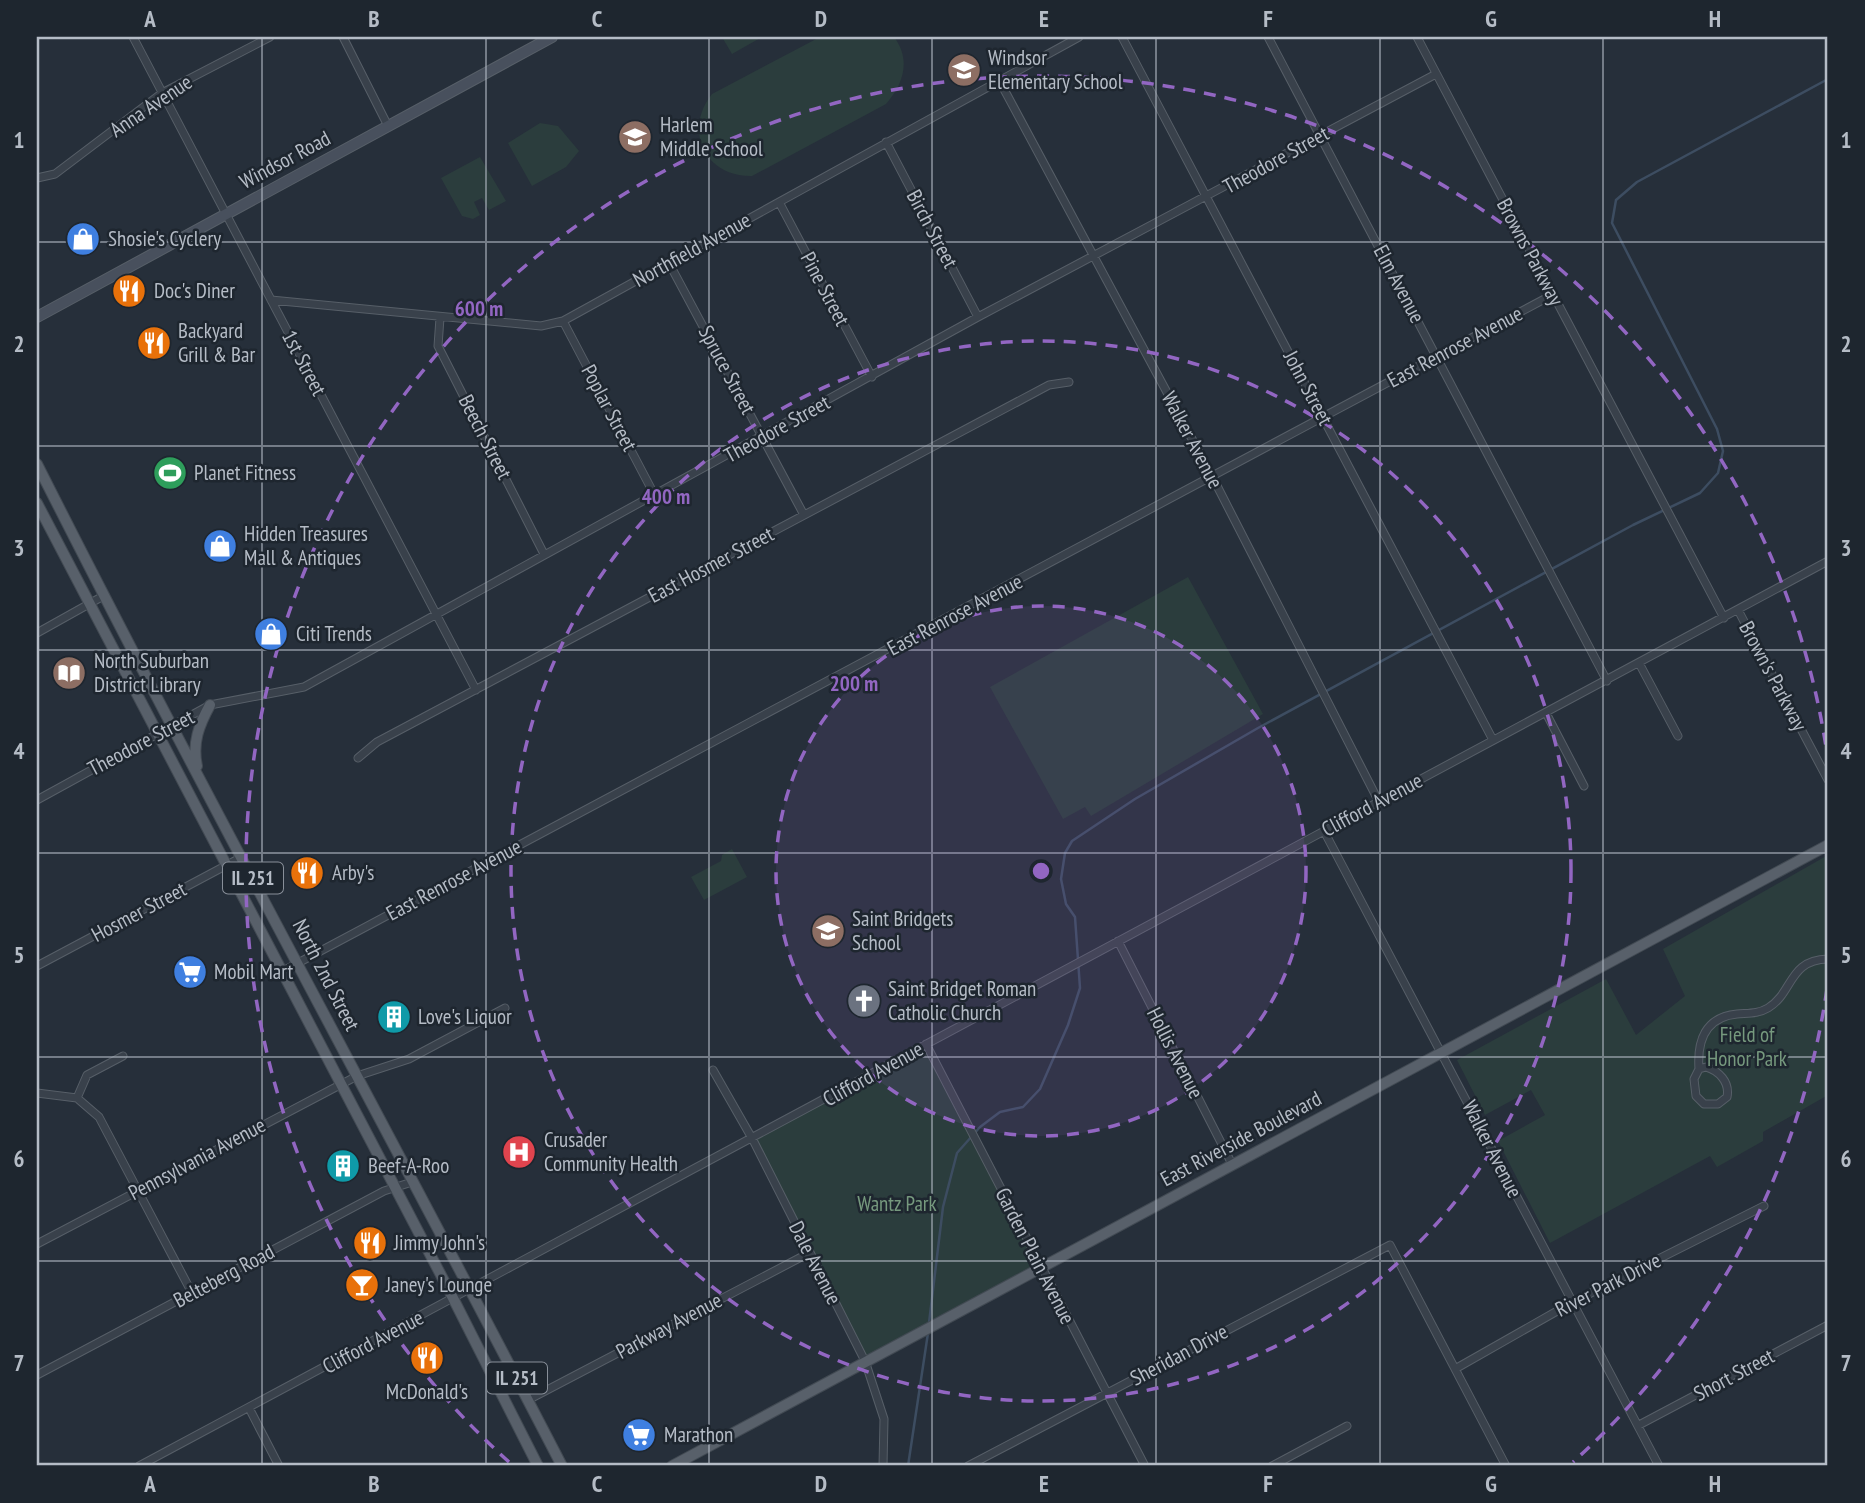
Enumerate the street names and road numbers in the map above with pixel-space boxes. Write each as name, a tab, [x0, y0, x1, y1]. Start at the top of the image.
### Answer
street label: Anna Avenue	[104, 68, 197, 143]
street label: Theodore Street	[1218, 119, 1334, 200]
street label: Windsor Road	[235, 124, 335, 195]
street label: Birch Street	[901, 185, 964, 273]
street label: Browns Parkway	[1491, 194, 1570, 310]
street label: Northfield Avenue	[628, 206, 755, 293]
street label: Elm Avenue	[1368, 240, 1431, 327]
street label: Pine Street	[795, 247, 856, 331]
street label: East Renrose Avenue	[1382, 300, 1527, 394]
street label: Spruce Street	[693, 321, 762, 419]
street label: 1st Street	[276, 325, 333, 400]
street label: John Street	[1277, 345, 1339, 430]
street label: Poplar Street	[575, 360, 644, 456]
street label: Walker Avenue	[1156, 387, 1229, 493]
street label: Theodore Street	[719, 388, 835, 469]
street label: Beech Street	[453, 390, 518, 484]
street label: East Hosmer Street	[643, 520, 778, 609]
street label: East Renrose Avenue	[882, 568, 1027, 662]
street label: Brown's Parkway	[1733, 616, 1814, 735]
street label: Theodore Street	[83, 703, 199, 782]
street label: Clifford Avenue	[1317, 767, 1427, 842]
street label: East Renrose Avenue	[381, 833, 526, 927]
road number: IL 251	[223, 862, 283, 894]
street label: Hosmer Street	[87, 875, 191, 948]
street label: North 2nd Street	[287, 914, 366, 1035]
street label: Hollis Avenue	[1141, 1003, 1210, 1103]
street label: Clifford Avenue	[818, 1035, 928, 1112]
street label: East Riverside Boulevard	[1156, 1085, 1326, 1192]
street label: Walker Avenue	[1456, 1095, 1529, 1202]
street label: Pennsylvania Avenue	[124, 1111, 270, 1206]
street label: Garden Plain Avenue	[989, 1183, 1081, 1328]
street label: Dale Avenue	[783, 1217, 848, 1309]
street label: Belteberg Road	[169, 1238, 279, 1313]
street label: River Park Drive	[1550, 1246, 1665, 1323]
street label: Parkway Avenue	[611, 1286, 726, 1365]
street label: Clifford Avenue	[318, 1304, 428, 1379]
street label: Sheridan Drive	[1125, 1318, 1232, 1391]
street label: Short Street	[1689, 1342, 1779, 1407]
road number: IL 251	[487, 1362, 547, 1394]

